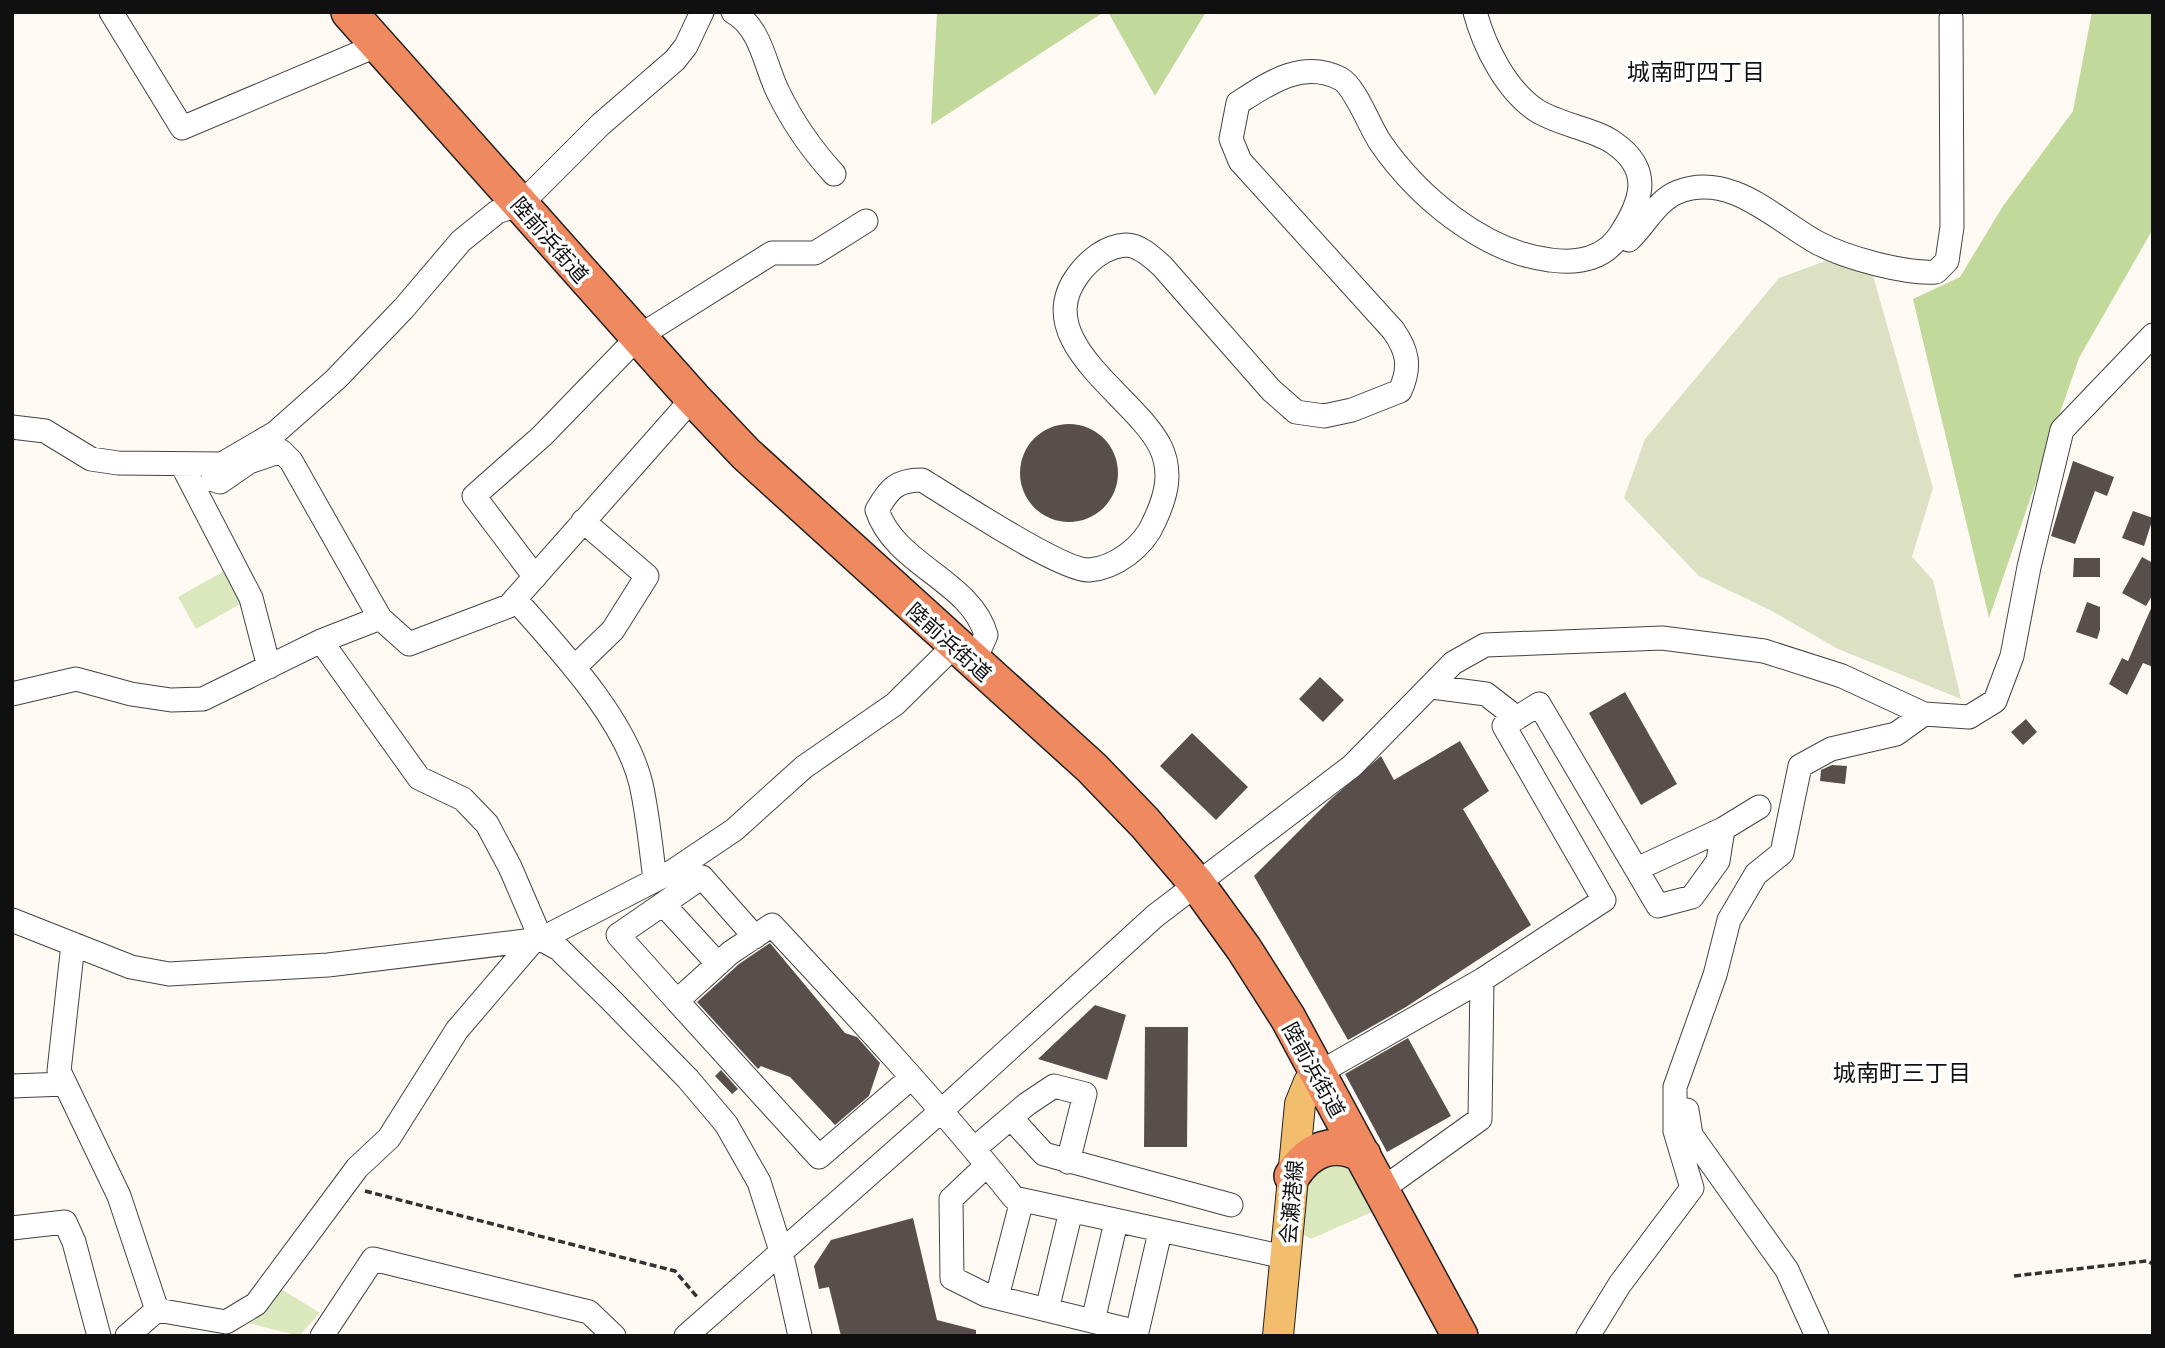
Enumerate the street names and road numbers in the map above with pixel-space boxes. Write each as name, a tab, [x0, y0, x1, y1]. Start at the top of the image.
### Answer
street label: 陸前浜街道	[505, 190, 597, 288]
street label: 陸前浜街道	[901, 595, 999, 687]
street label: 陸前浜街道	[1276, 1016, 1354, 1122]
street label: 会瀬港線	[1271, 1159, 1309, 1245]

